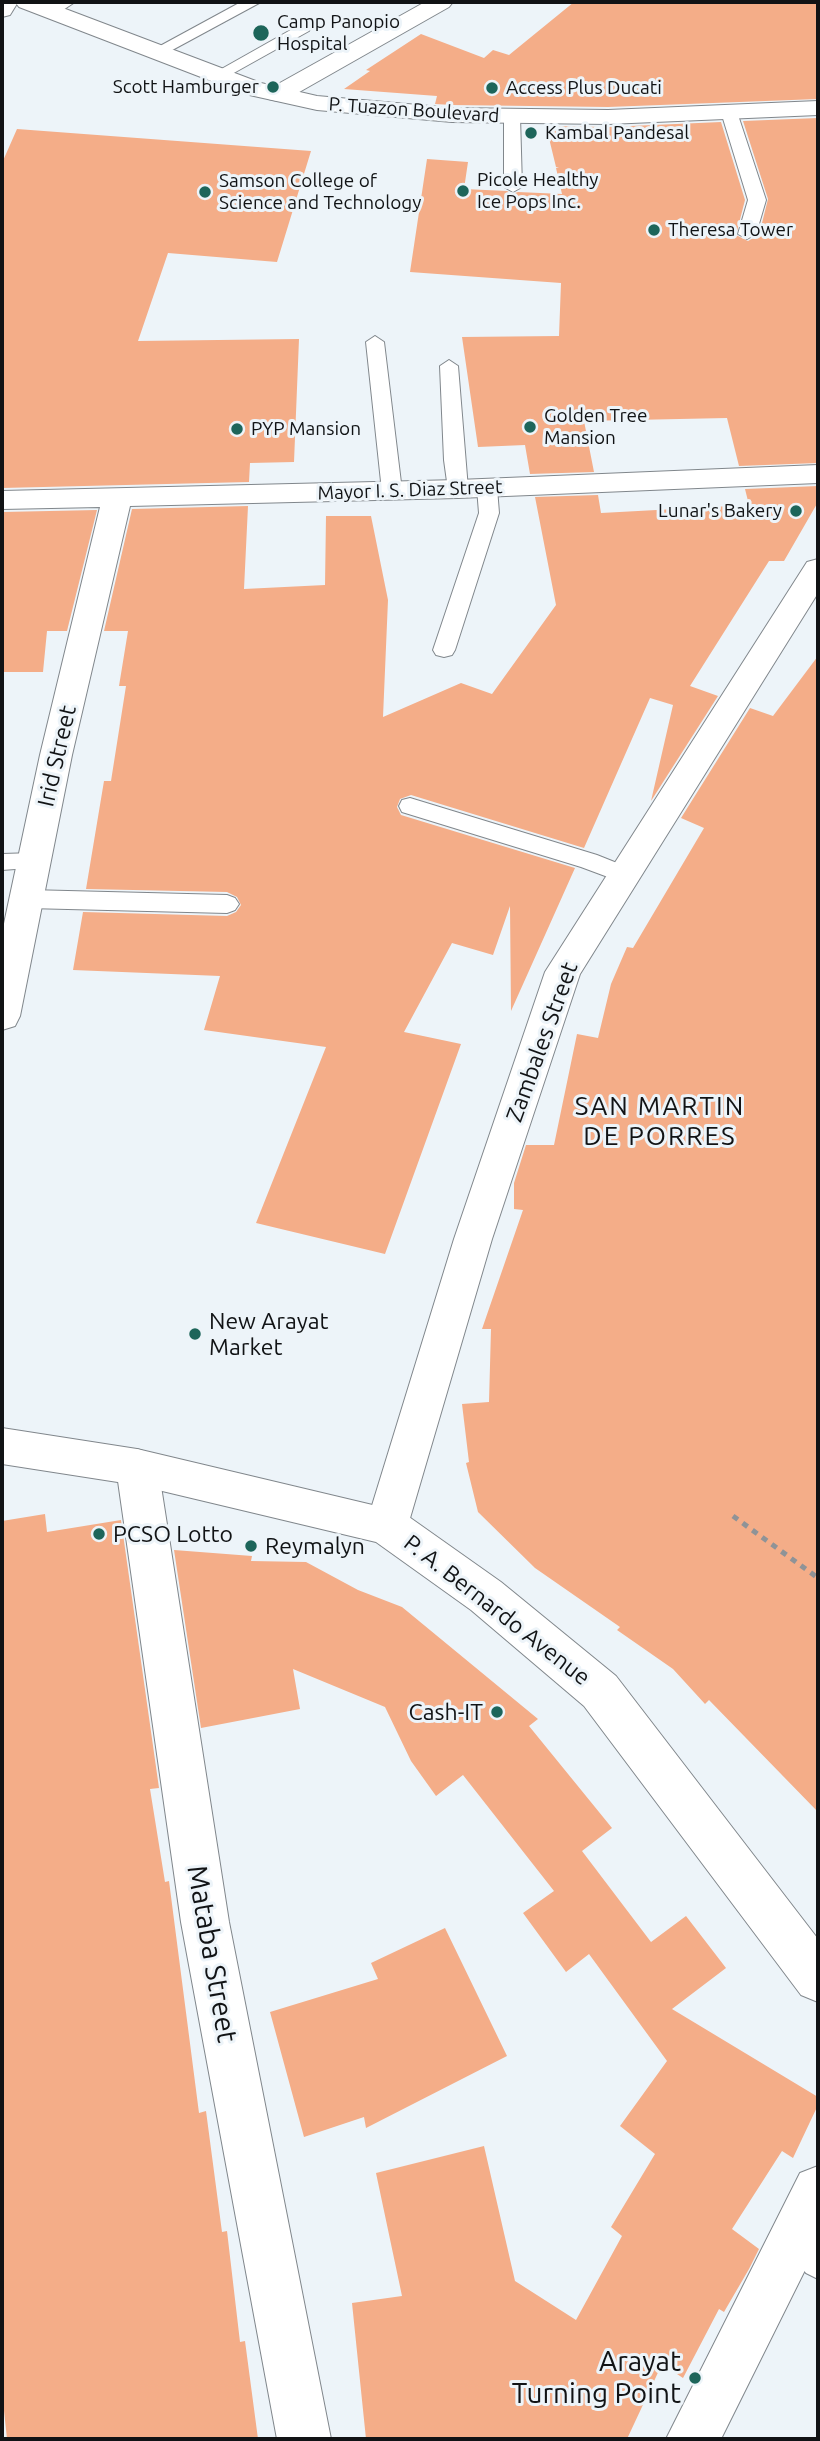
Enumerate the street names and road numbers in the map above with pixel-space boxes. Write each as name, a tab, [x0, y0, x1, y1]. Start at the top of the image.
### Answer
street label: P. Tuazon Boulevard	[328, 93, 500, 127]
street label: Mayor I. S. Diaz Street	[317, 475, 503, 505]
street label: Irid Street	[32, 703, 82, 809]
street label: Zambales Street	[500, 958, 584, 1126]
street label: P. A. Bernardo Avenue	[398, 1529, 596, 1691]
street label: Mataba Street	[180, 1863, 244, 2045]

